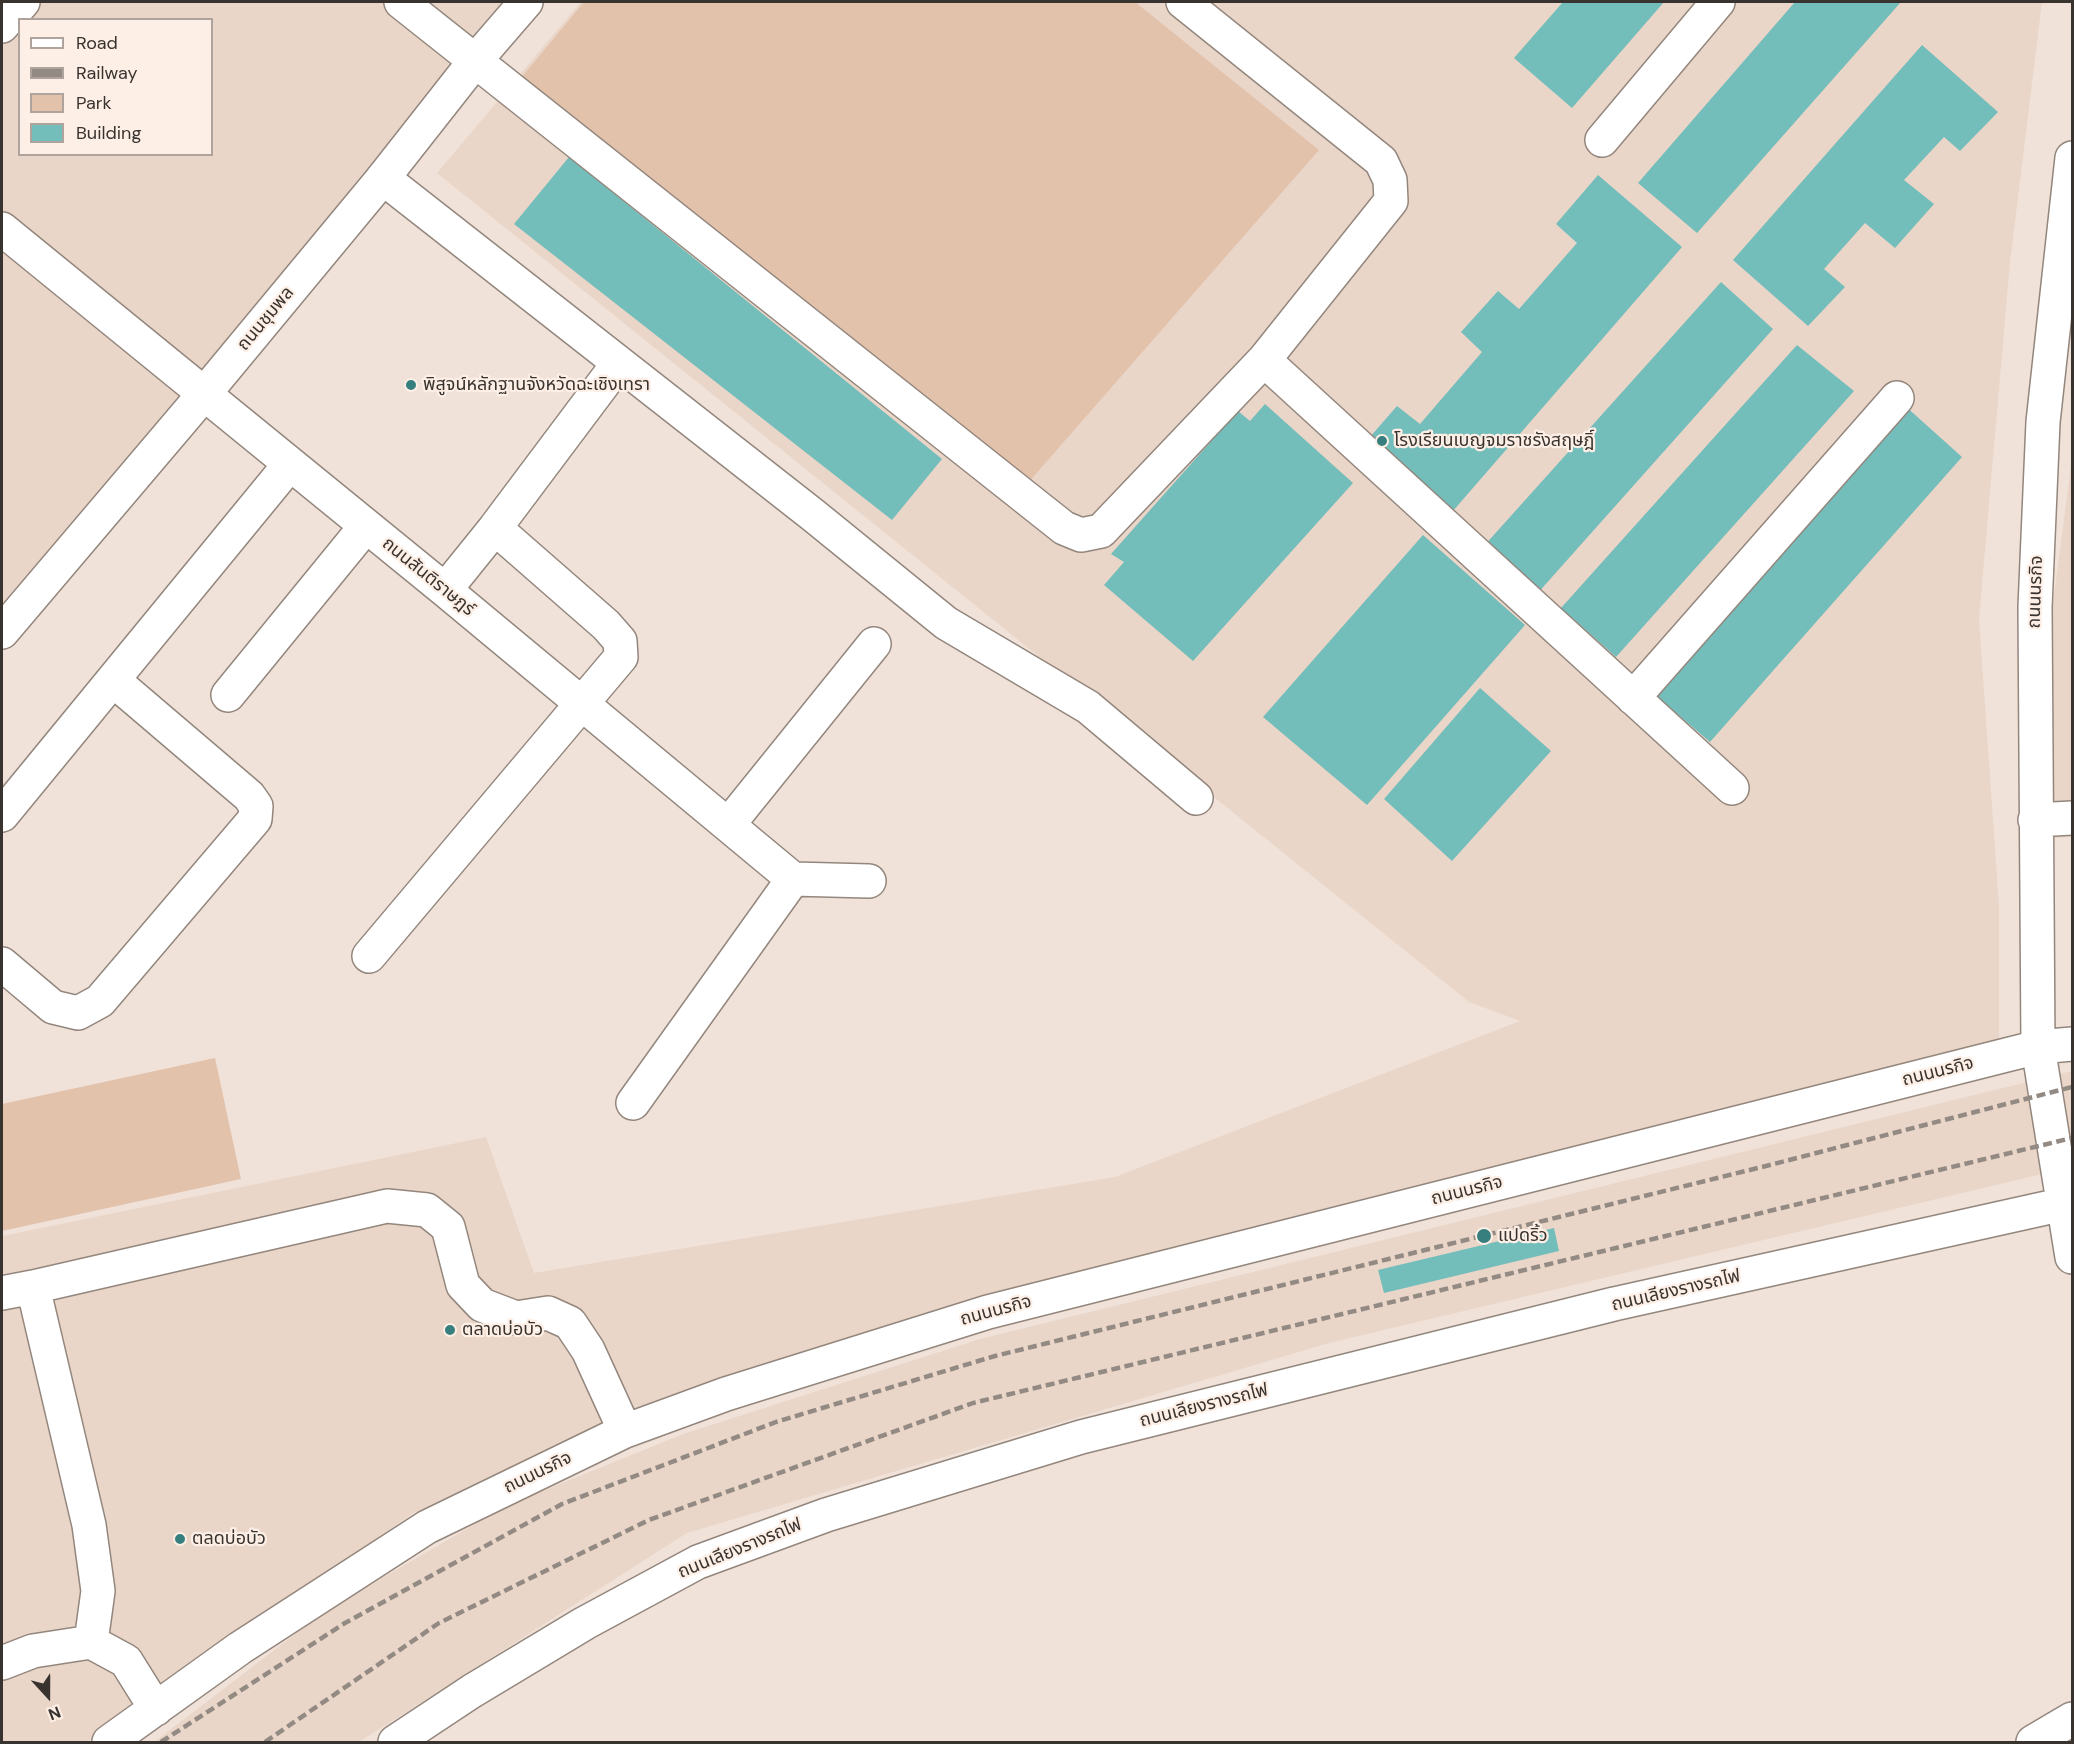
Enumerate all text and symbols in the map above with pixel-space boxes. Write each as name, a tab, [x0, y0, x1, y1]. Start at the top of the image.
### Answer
legend	[18, 18, 213, 156]
text: Road	[76, 31, 118, 55]
text: Railway	[76, 61, 138, 85]
text: Park	[76, 91, 112, 115]
text: Building	[76, 121, 141, 145]
street label: ถนนชุมพล	[233, 283, 299, 355]
place label: พิสูจน์หลักฐานจังหวัดฉะเชิงเทรา	[423, 374, 650, 396]
marker: พิสูจน์หลักฐานจังหวัดฉะเชิงเทรา	[404, 378, 418, 392]
place label: โรงเรียนเบญจมราชรังสฤษฎิ์	[1394, 430, 1594, 452]
marker: โรงเรียนเบญจมราชรังสฤษฎิ์	[1375, 434, 1389, 448]
street label: ถนนสันติราษฎร์	[377, 533, 479, 621]
street label: ถนนนรกิจ	[2024, 555, 2048, 629]
street label: ถนนนรกิจ	[1900, 1053, 1976, 1091]
street label: ถนนนรกิจ	[1429, 1172, 1505, 1210]
place label: แปดริ้ว	[1498, 1225, 1548, 1247]
marker: แปดริ้ว	[1475, 1227, 1493, 1245]
street label: ถนนเลียงรางรถไฟ	[1610, 1266, 1742, 1316]
street label: ถนนนรกิจ	[958, 1291, 1034, 1331]
place label: ตลาดบ่อบัว	[462, 1319, 543, 1341]
marker: ตลาดบ่อบัว	[443, 1323, 457, 1337]
street label: ถนนเลียงรางรถไฟ	[1138, 1380, 1270, 1432]
street label: ถนนนรกิจ	[500, 1447, 576, 1499]
street label: ถนนเลียงรางรถไฟ	[675, 1514, 805, 1584]
place label: ตลดบ่อบัว	[192, 1528, 266, 1550]
marker: ตลดบ่อบัว	[173, 1532, 187, 1546]
north arrow	[18, 1666, 78, 1726]
text: N	[45, 1701, 64, 1725]

